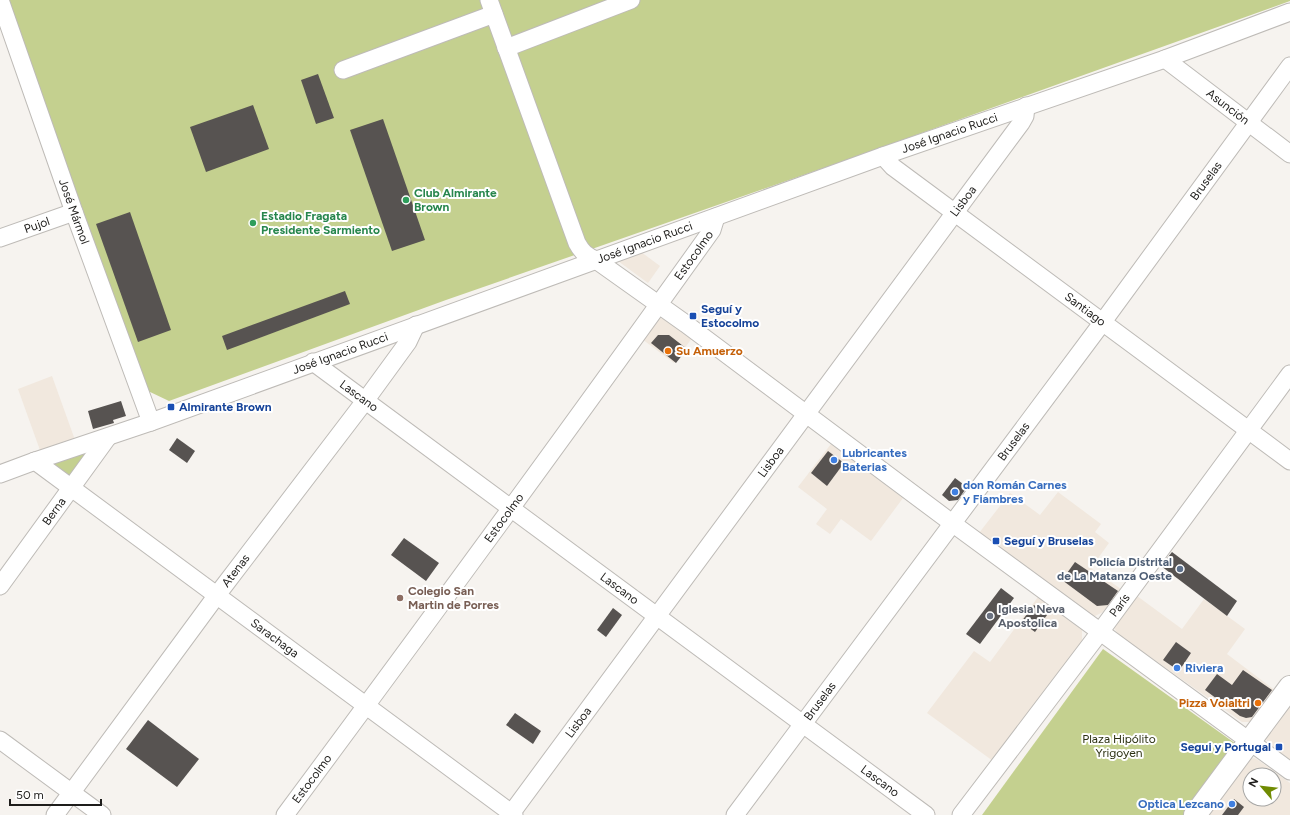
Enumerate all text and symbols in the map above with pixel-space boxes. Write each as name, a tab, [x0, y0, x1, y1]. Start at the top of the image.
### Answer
street label: Asunción	[1204, 86, 1252, 128]
street label: José Ignacio Rucci	[900, 110, 1000, 156]
street label: Bruselas	[1187, 158, 1225, 203]
street label: José Mármol	[56, 177, 92, 246]
street label: Lisboa	[947, 183, 979, 219]
place label: Club Almirante Brown	[414, 186, 497, 214]
marker: Club Almirante Brown	[401, 195, 411, 205]
place label: Estadio Fragata Presidente Sarmiento	[261, 209, 380, 237]
street label: Pujol	[22, 214, 52, 236]
marker: Estadio Fragata Presidente Sarmiento	[248, 218, 258, 228]
street label: José Ignacio Rucci	[595, 219, 694, 266]
street label: Estocolmo	[671, 228, 716, 283]
street label: Santiago	[1062, 290, 1109, 329]
place label: Seguí y Estocolmo	[701, 302, 759, 330]
marker: Seguí y Estocolmo	[688, 311, 698, 321]
street label: José Ignacio Rucci	[290, 329, 390, 377]
place label: Su Amuerzo	[676, 344, 743, 358]
marker: Su Amuerzo	[663, 346, 673, 356]
street label: Lascano	[337, 377, 381, 415]
place label: Almirante Brown	[179, 400, 272, 414]
marker: Almirante Brown	[166, 402, 176, 412]
street label: Bruselas	[995, 419, 1033, 464]
street label: Lisboa	[755, 444, 787, 480]
place label: Lubricantes Baterias	[842, 446, 907, 474]
marker: Lubricantes Baterias	[829, 455, 839, 465]
place label: don Román Carnes y Fiambres	[963, 478, 1067, 506]
marker: don Román Carnes y Fiambres	[950, 487, 960, 497]
street label: Estocolmo	[481, 491, 527, 545]
street label: Berna	[39, 495, 69, 528]
place label: Seguí y Bruselas	[1004, 534, 1094, 548]
marker: Seguí y Bruselas	[991, 536, 1001, 546]
street label: Atenas	[219, 551, 253, 590]
place label: Policía Distrital de La Matanza Oeste	[1057, 555, 1172, 583]
marker: Policía Distrital de La Matanza Oeste	[1175, 564, 1185, 574]
street label: Lascano	[597, 570, 641, 607]
place label: Colegio San Martin de Porres	[408, 584, 499, 612]
street label: París	[1107, 591, 1133, 620]
marker: Colegio San Martin de Porres	[395, 593, 405, 603]
place label: Iglesia Neva Apostolica	[998, 602, 1065, 630]
marker: Iglesia Neva Apostolica	[985, 611, 995, 621]
street label: Sarachaga	[248, 616, 301, 660]
place label: Riviera	[1185, 661, 1223, 675]
marker: Riviera	[1172, 663, 1182, 673]
street label: Bruselas	[801, 679, 839, 723]
place label: Pizza Voialtri	[1179, 696, 1250, 710]
marker: Pizza Voialtri	[1253, 698, 1263, 708]
street label: Lisboa	[562, 704, 594, 741]
park label: Plaza Hipólito Yrigoyen	[1082, 732, 1156, 760]
place label: Segui y Portugal	[1180, 740, 1271, 754]
marker: Segui y Portugal	[1274, 742, 1284, 752]
street label: Estocolmo	[289, 752, 335, 806]
street label: Lascano	[858, 762, 902, 800]
north arrow	[1242, 767, 1282, 807]
text: N	[1246, 776, 1261, 789]
scale bar	[10, 781, 101, 807]
text: 50 m	[16, 788, 44, 802]
place label: Optica Lezcano	[1138, 797, 1224, 811]
marker: Optica Lezcano	[1227, 799, 1237, 809]

